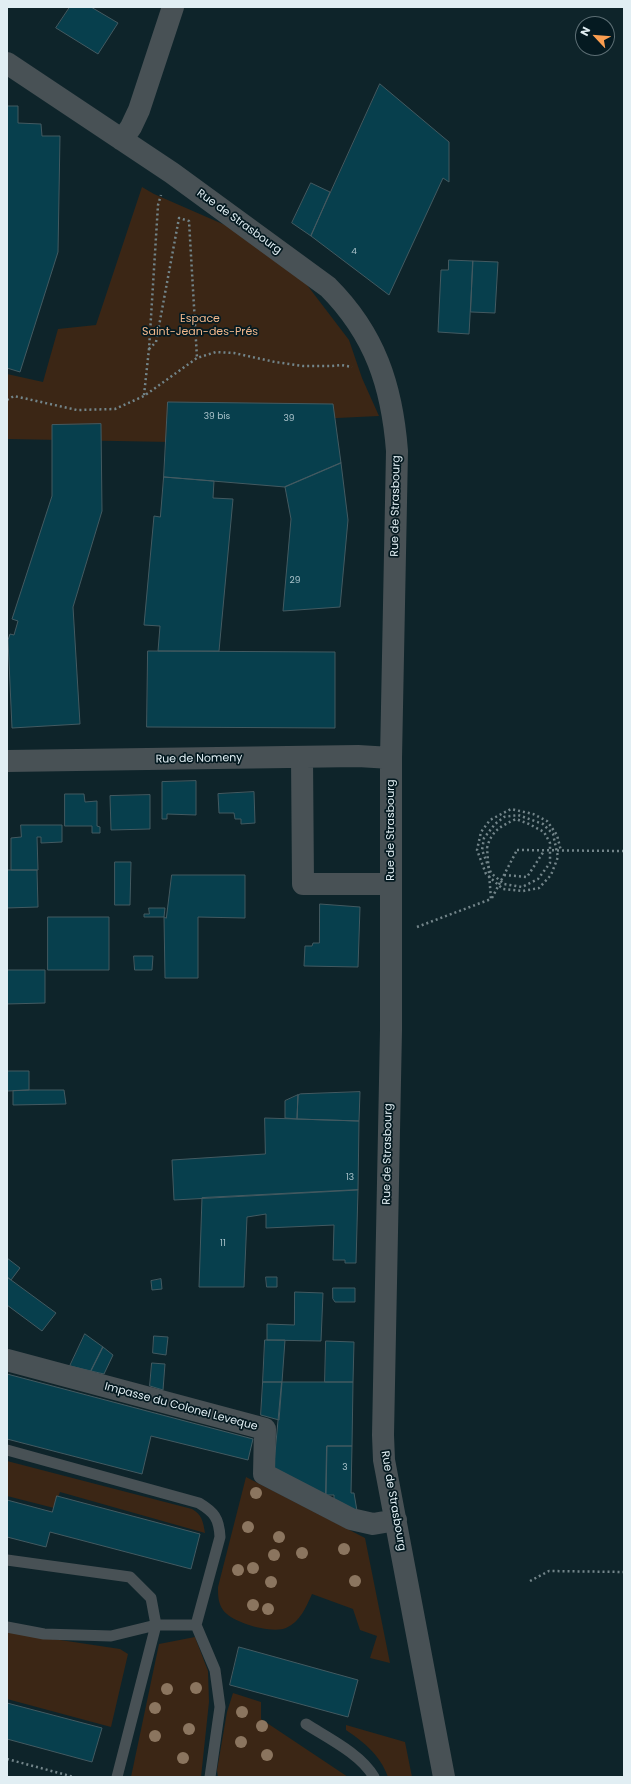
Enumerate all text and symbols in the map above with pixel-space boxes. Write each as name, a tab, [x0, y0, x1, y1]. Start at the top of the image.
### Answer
north arrow	[575, 16, 615, 56]
text: N	[576, 24, 594, 38]
street label: Rue de Strasbourg	[194, 187, 284, 257]
house number: 4	[351, 247, 357, 257]
park label: Espace Saint-Jean-des-Prés	[142, 312, 258, 338]
house number: 39 bis	[204, 412, 230, 422]
house number: 39	[284, 414, 294, 424]
street label: Rue de Strasbourg	[389, 455, 403, 557]
house number: 29	[290, 576, 300, 586]
street label: Rue de Nomeny	[155, 752, 243, 766]
street label: Rue de Strasbourg	[384, 779, 398, 881]
street label: Rue de Strasbourg	[381, 1103, 395, 1205]
house number: 13	[346, 1173, 354, 1183]
house number: 11	[220, 1239, 226, 1249]
street label: Impasse du Colonel Leveque	[103, 1380, 259, 1434]
street label: Rue de Strasbourg	[378, 1450, 408, 1552]
house number: 3	[342, 1463, 348, 1473]

